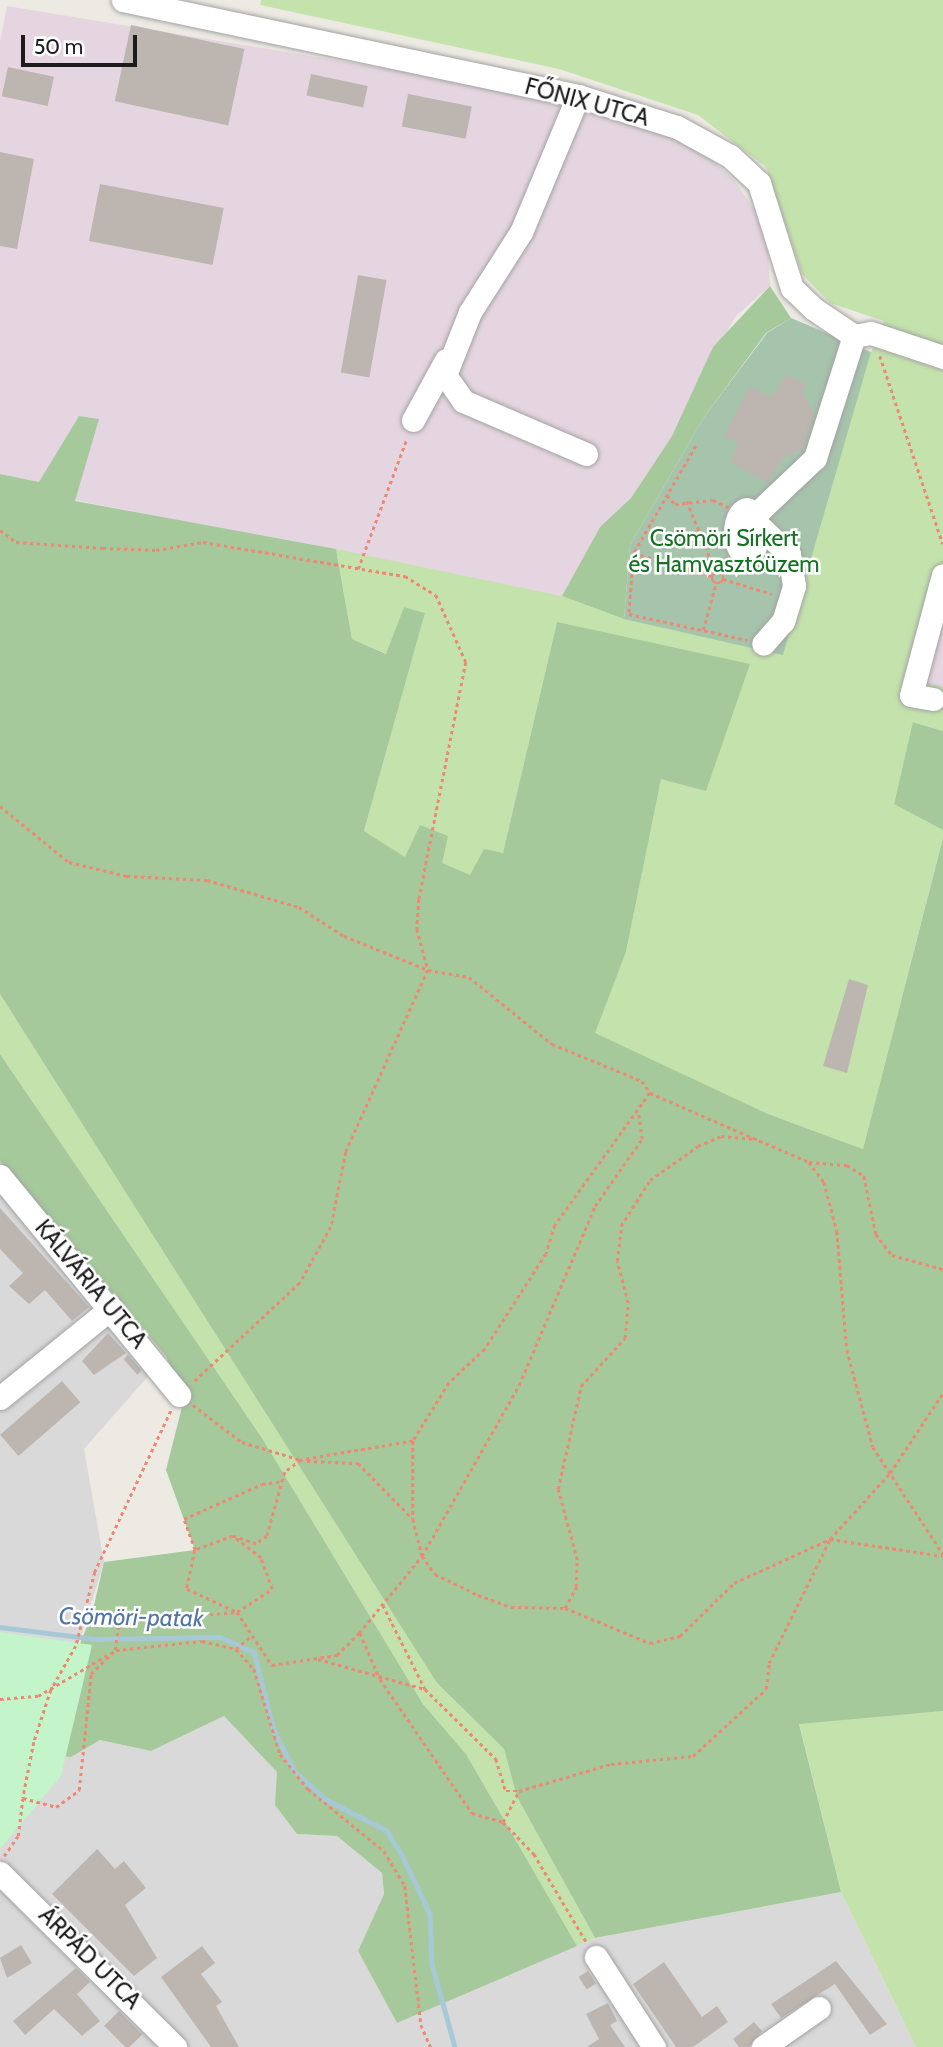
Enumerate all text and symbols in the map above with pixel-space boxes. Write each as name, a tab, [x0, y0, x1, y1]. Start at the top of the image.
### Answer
scale bar	[24, 21, 140, 65]
text: 50 m	[34, 34, 83, 59]
street label: FŐNIX UTCA	[522, 72, 652, 132]
park label: Csömöri Sírkert és Hamvasztóüzem	[629, 524, 819, 578]
street label: KÁLVÁRIA UTCA	[29, 1214, 153, 1354]
water label: Csömöri-patak	[58, 1601, 204, 1633]
street label: ÁRPÁD UTCA	[33, 1901, 147, 2015]

